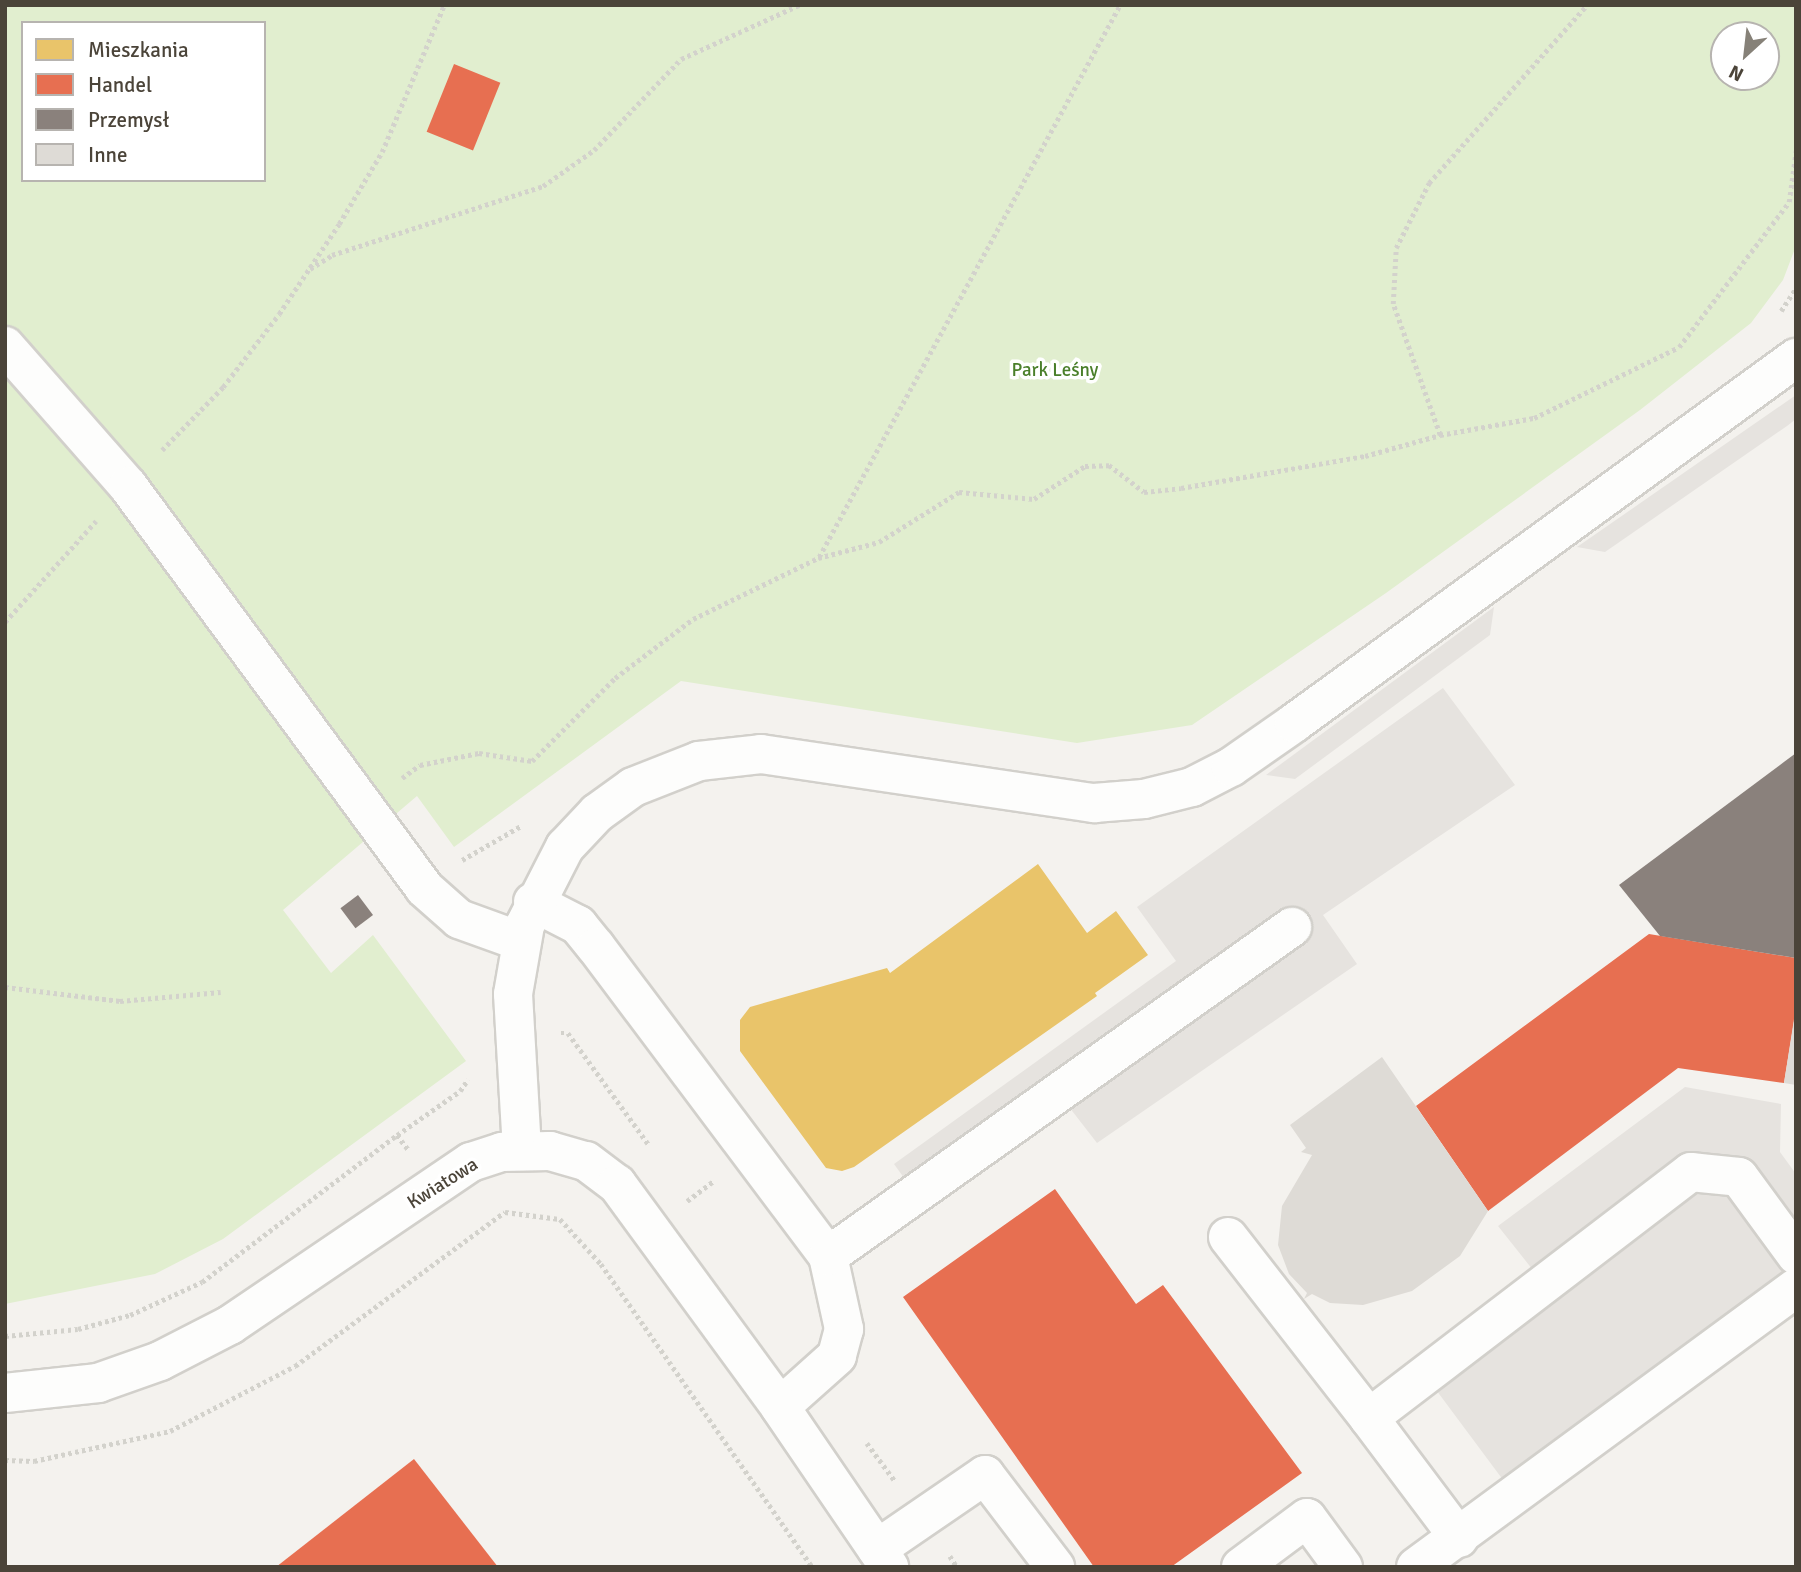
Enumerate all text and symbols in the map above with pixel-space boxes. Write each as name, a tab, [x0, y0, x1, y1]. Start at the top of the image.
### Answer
legend	[21, 21, 266, 182]
north arrow	[1710, 21, 1780, 91]
text: Mieszkania	[88, 37, 189, 63]
text: N	[1725, 59, 1748, 87]
text: Handel	[88, 72, 152, 98]
text: Przemysł	[88, 107, 169, 133]
text: Inne	[88, 142, 128, 168]
park label: Park Leśny	[1012, 360, 1098, 382]
street label: Kwiatowa	[404, 1153, 482, 1215]

